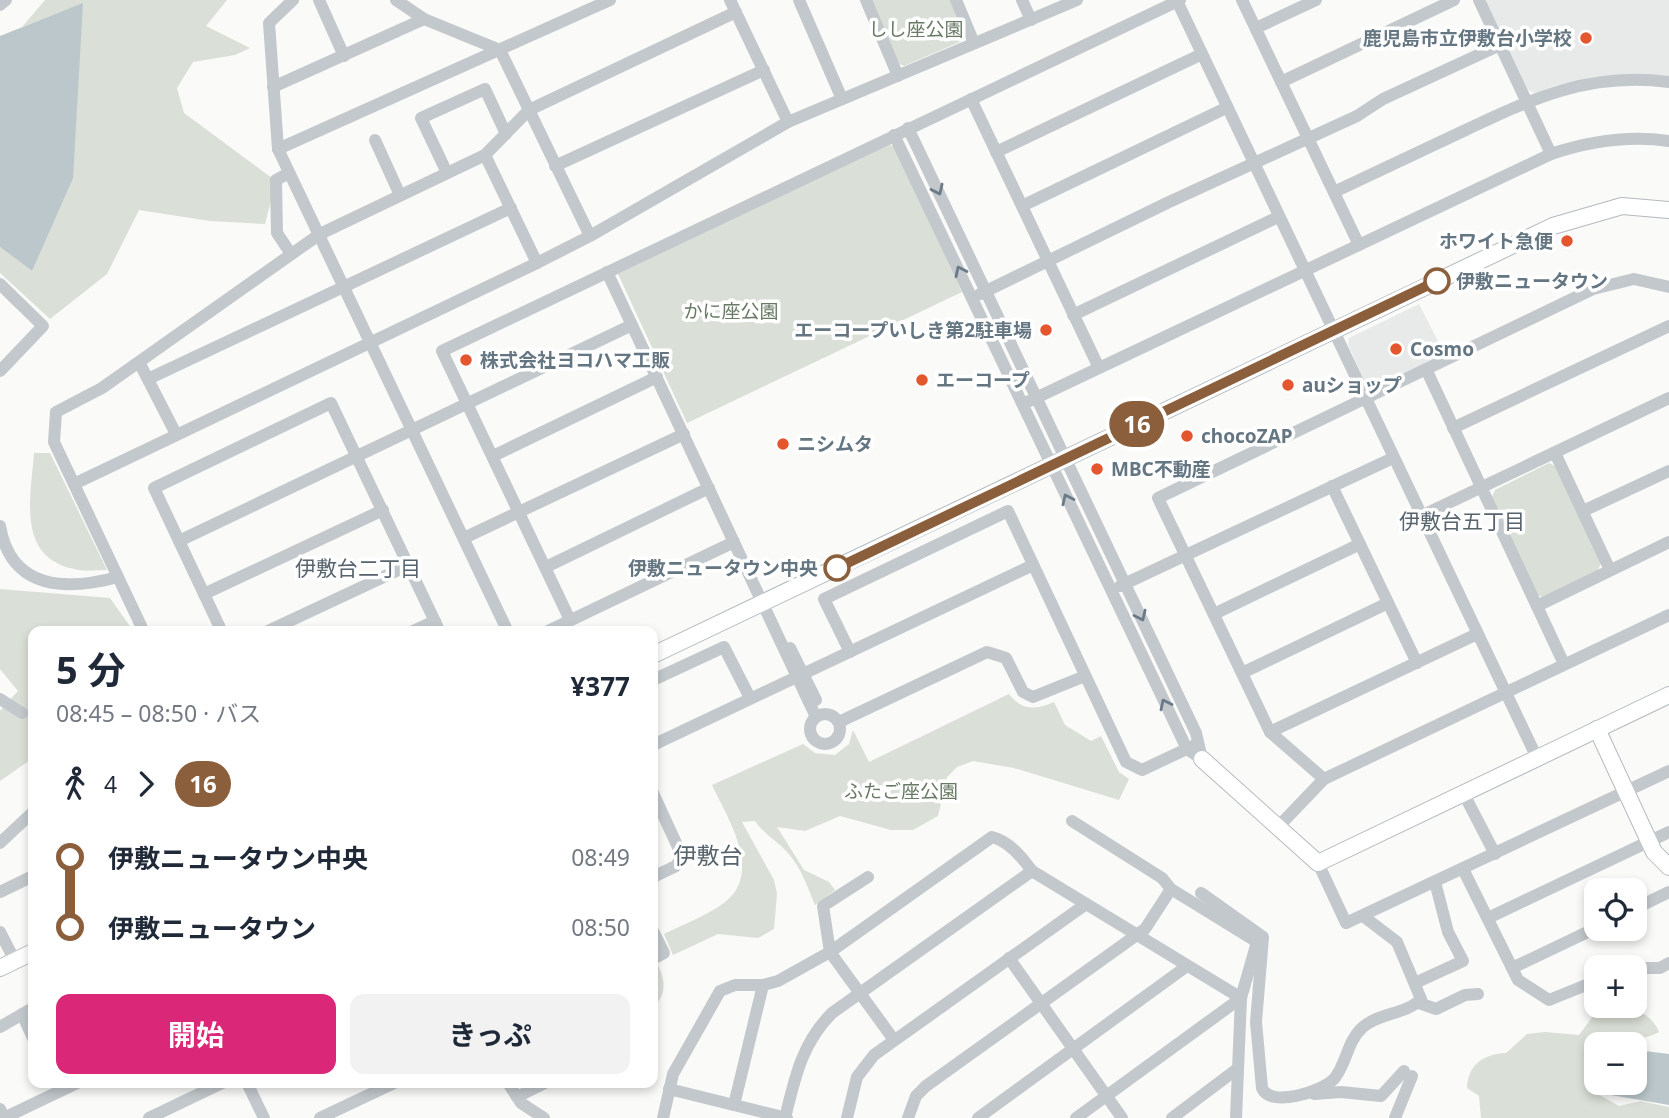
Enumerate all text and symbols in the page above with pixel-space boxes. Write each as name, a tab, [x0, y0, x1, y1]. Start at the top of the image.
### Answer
park label: しし座公園	[868, 16, 964, 42]
place label: 鹿児島市立伊敷台小学校	[1363, 25, 1572, 51]
marker: 鹿児島市立伊敷台小学校	[1578, 30, 1594, 46]
one-way arrow	[929, 183, 943, 195]
place label: ホワイト急便	[1439, 228, 1553, 254]
marker: ホワイト急便	[1559, 233, 1575, 249]
one-way arrow	[954, 266, 968, 278]
marker: 伊敷ニュータウン	[1424, 268, 1450, 294]
place label: 伊敷ニュータウン	[1456, 268, 1608, 294]
park label: かに座公園	[683, 298, 779, 324]
place label: エーコープいしき第2駐車場	[794, 317, 1032, 343]
marker: エーコープいしき第2駐車場	[1038, 322, 1054, 338]
place label: Cosmo	[1410, 336, 1474, 362]
marker: Cosmo	[1388, 341, 1404, 357]
place label: 株式会社ヨコハマ工販	[480, 347, 670, 373]
marker: 株式会社ヨコハマ工販	[458, 352, 474, 368]
place label: エーコープ	[936, 367, 1030, 393]
marker: エーコープ	[914, 372, 930, 388]
place label: auショップ	[1302, 372, 1402, 398]
marker: auショップ	[1280, 377, 1296, 393]
line badge: 16	[1106, 401, 1168, 447]
text: 16	[1123, 407, 1151, 440]
place label: chocoZAP	[1201, 423, 1293, 449]
marker: chocoZAP	[1179, 428, 1195, 444]
place label: ニシムタ	[797, 431, 873, 457]
marker: ニシムタ	[775, 436, 791, 452]
place label: MBC不動産	[1111, 456, 1211, 482]
marker: MBC不動産	[1089, 461, 1105, 477]
one-way arrow	[1061, 494, 1075, 506]
district label: 伊敷台五丁目	[1399, 507, 1525, 535]
district label: 伊敷台二丁目	[295, 554, 421, 582]
place label: 伊敷ニュータウン中央	[628, 555, 818, 581]
marker: 伊敷ニュータウン中央	[824, 555, 850, 581]
one-way arrow	[1133, 609, 1147, 621]
text: 5 分	[56, 643, 126, 695]
text: ¥377	[571, 668, 630, 704]
text: 08:45 – 08:50 · バス	[56, 697, 261, 729]
one-way arrow	[1159, 699, 1173, 711]
icon: walk	[56, 765, 94, 803]
icon: forward	[127, 765, 165, 803]
text: 16	[189, 767, 217, 800]
text: 4	[104, 768, 117, 800]
park label: ふたご座公園	[844, 778, 958, 804]
district label: 伊敷台	[674, 839, 743, 871]
text: 伊敷ニュータウン中央	[108, 840, 368, 876]
text: 08:49	[571, 841, 630, 873]
map controls	[1584, 878, 1647, 1095]
button: locate	[1584, 878, 1647, 941]
text: 伊敷ニュータウン	[108, 910, 316, 946]
text: 08:50	[571, 911, 630, 943]
button: +	[1584, 955, 1647, 1018]
button: 開始	[56, 994, 336, 1074]
button: きっぷ	[350, 994, 630, 1074]
button: −	[1584, 1032, 1647, 1095]

